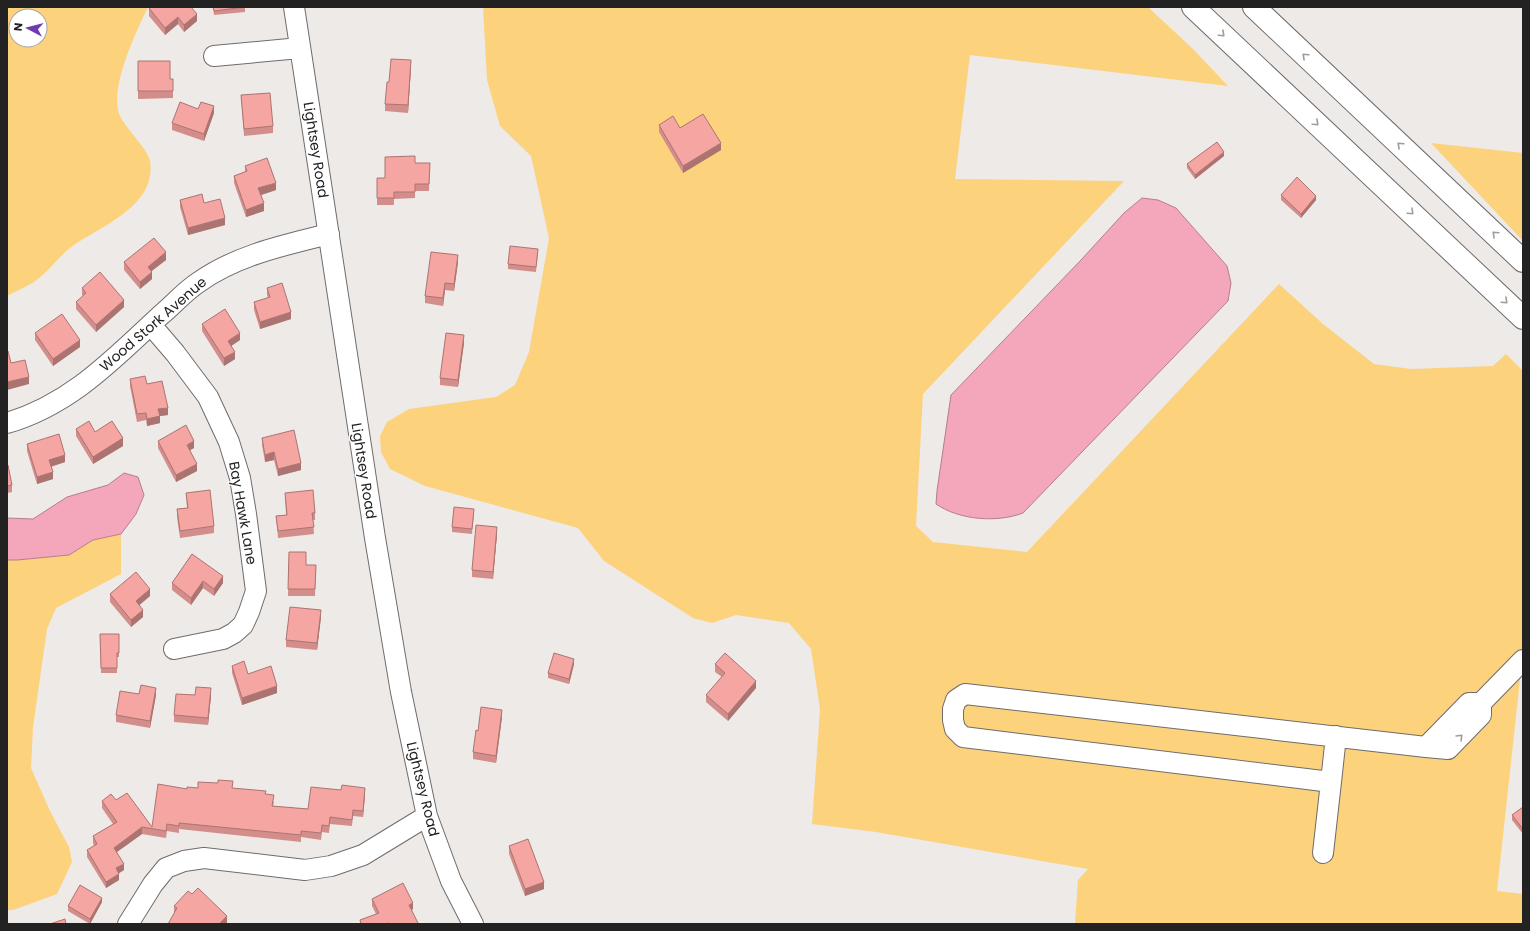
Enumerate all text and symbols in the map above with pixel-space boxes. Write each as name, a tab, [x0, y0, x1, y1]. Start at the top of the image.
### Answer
north arrow	[8, 8, 48, 48]
text: N	[10, 22, 27, 32]
one-way arrow	[1217, 29, 1225, 37]
one-way arrow	[1303, 53, 1310, 60]
street label: Lightsey Road	[299, 101, 333, 199]
one-way arrow	[1311, 118, 1319, 126]
one-way arrow	[1397, 142, 1405, 150]
one-way arrow	[1406, 207, 1414, 215]
one-way arrow	[1492, 231, 1500, 239]
street label: Wood Stork Avenue	[95, 272, 211, 376]
one-way arrow	[1501, 296, 1508, 303]
street label: Lightsey Road	[347, 422, 381, 520]
street label: Bay Hawk Lane	[224, 460, 262, 566]
one-way arrow	[1455, 734, 1463, 742]
street label: Lightsey Road	[402, 740, 444, 838]

